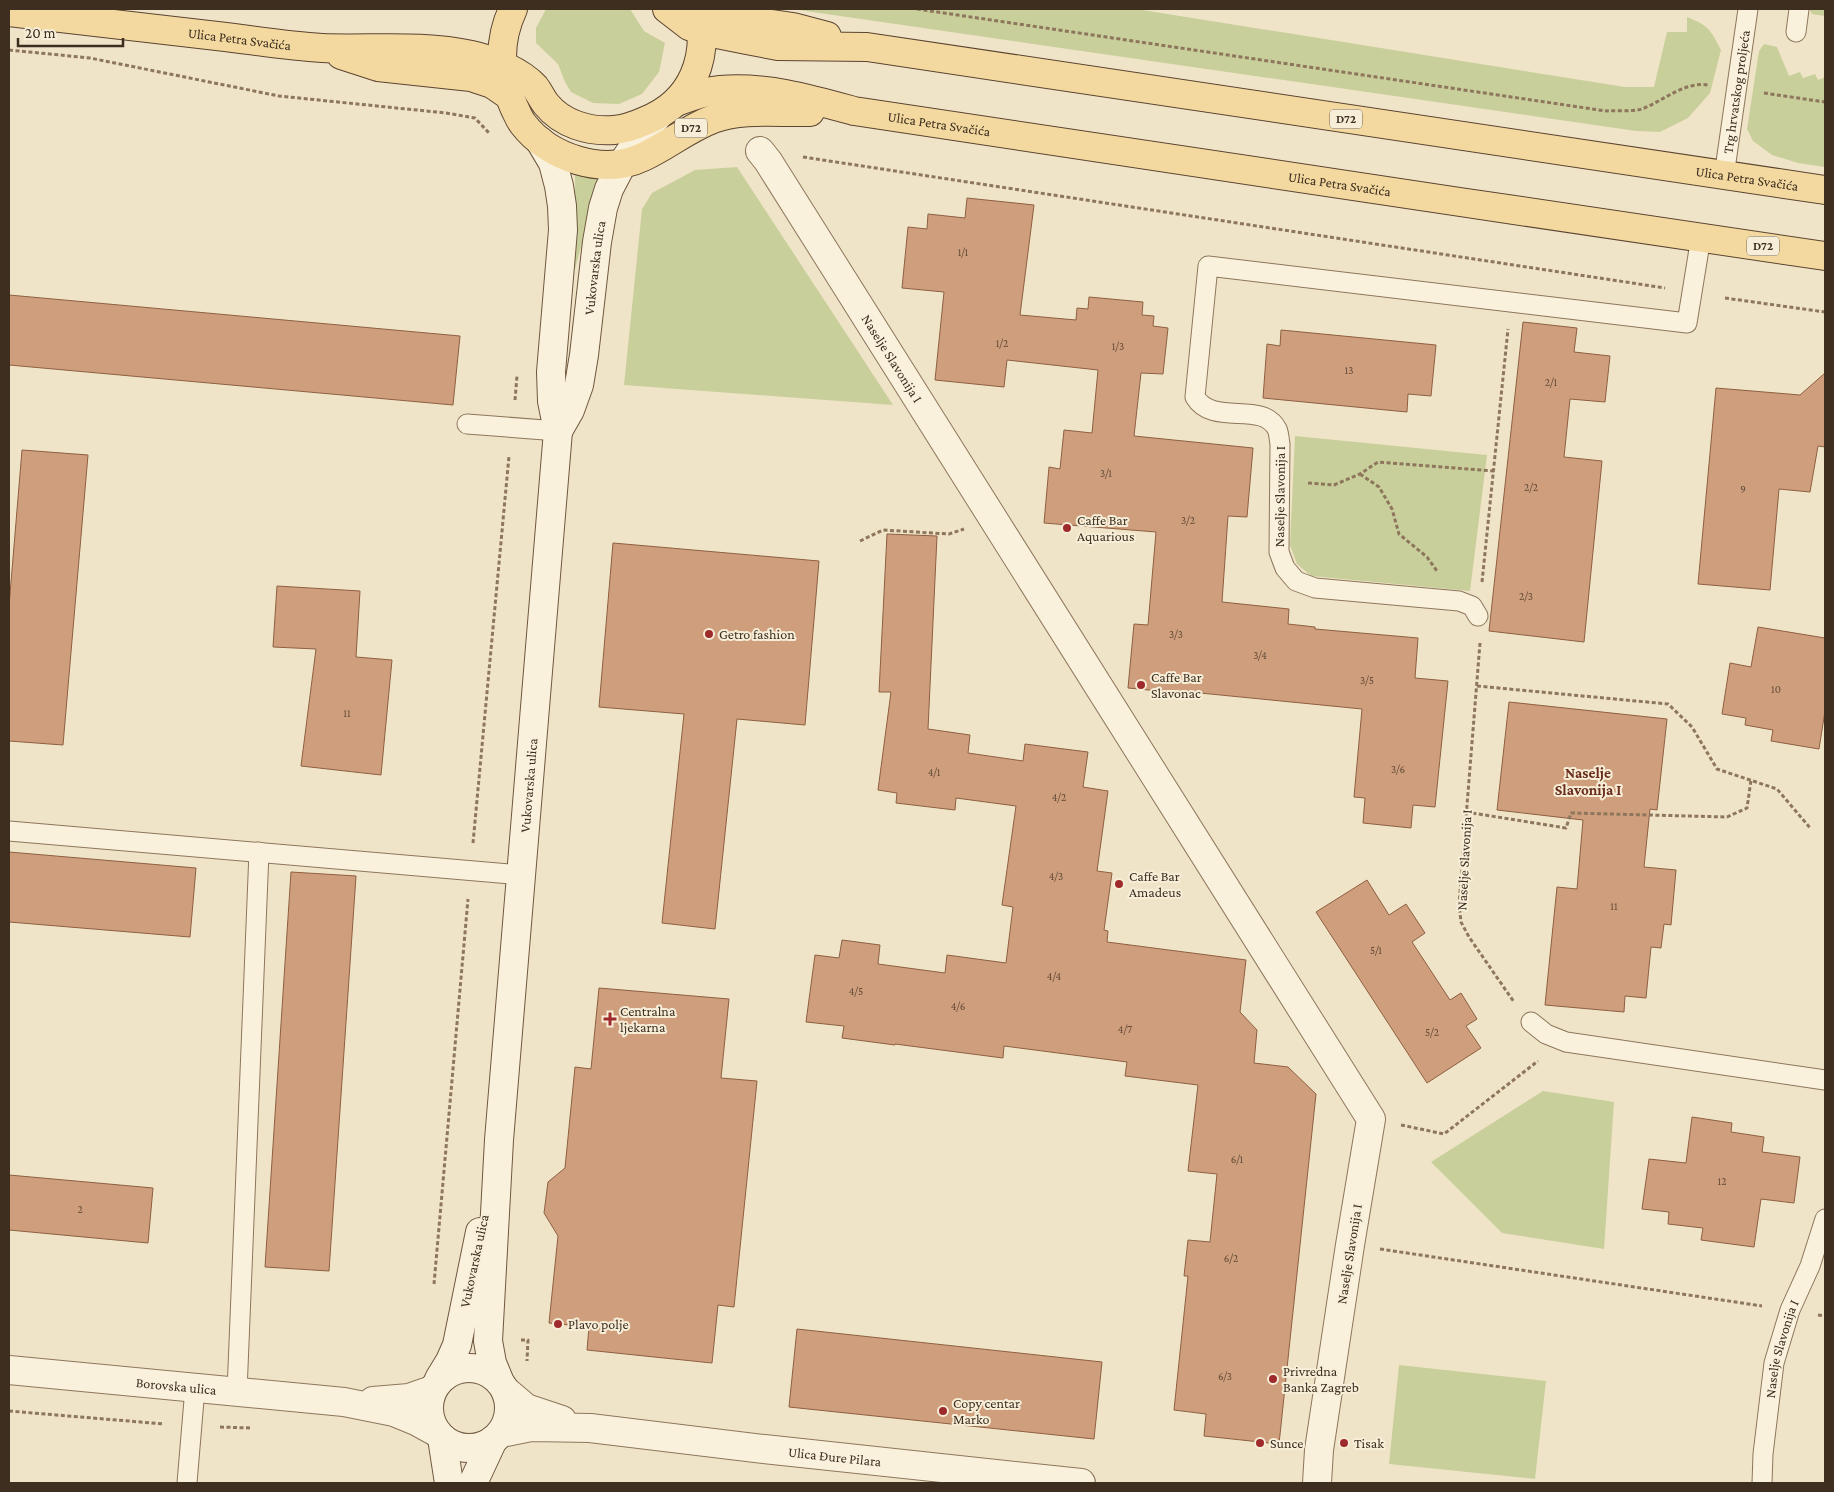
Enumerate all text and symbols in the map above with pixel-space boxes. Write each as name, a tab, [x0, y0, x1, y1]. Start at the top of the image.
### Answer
scale bar	[18, 15, 122, 47]
text: 20 m	[25, 25, 56, 41]
street label: Ulica Petra Svačića	[187, 25, 292, 53]
street label: Trg hrvatskog proljeća	[1719, 28, 1753, 155]
street label: Ulica Petra Svačića	[887, 108, 992, 139]
road number: D72	[1330, 110, 1362, 128]
road number: D72	[675, 119, 707, 138]
street label: Ulica Petra Svačića	[1695, 163, 1800, 194]
street label: Ulica Petra Svačića	[1287, 168, 1393, 200]
street label: Vukovarska ulica	[581, 219, 609, 316]
road number: D72	[1747, 237, 1779, 256]
house number: 1/1	[958, 246, 969, 258]
street label: Naselje Slavonija I	[858, 311, 926, 405]
house number: 1/2	[996, 337, 1008, 349]
house number: 1/3	[1112, 340, 1124, 352]
house number: 13	[1345, 364, 1353, 376]
house number: 2/1	[1545, 376, 1558, 388]
street label: Naselje Slavonija I	[1271, 446, 1289, 547]
house number: 3/1	[1100, 467, 1112, 479]
house number: 2/2	[1524, 481, 1538, 493]
house number: 9	[1740, 483, 1746, 495]
place label: Caffe Bar Aquarious	[1077, 512, 1135, 544]
house number: 3/2	[1181, 514, 1195, 526]
marker: Caffe Bar Aquarious	[1061, 522, 1073, 534]
house number: 2/3	[1519, 590, 1533, 602]
place label: Getro fashion	[719, 626, 795, 642]
marker: Getro fashion	[703, 628, 715, 640]
house number: 3/3	[1169, 628, 1183, 640]
house number: 3/4	[1253, 649, 1267, 661]
place label: Caffe Bar Slavonac	[1151, 669, 1202, 701]
house number: 3/5	[1360, 674, 1374, 686]
marker: Caffe Bar Slavonac	[1135, 679, 1147, 691]
house number: 10	[1771, 683, 1781, 695]
house number: 11	[343, 707, 351, 719]
street label: Vukovarska ulica	[517, 737, 540, 833]
house number: 3/6	[1391, 763, 1405, 775]
district label: Naselje Slavonija I	[1555, 765, 1621, 799]
house number: 4/1	[928, 766, 941, 778]
house number: 4/2	[1052, 791, 1066, 803]
street label: Naselje Slavonija I	[1453, 809, 1476, 911]
place label: Caffe Bar Amadeus	[1129, 868, 1181, 900]
house number: 4/3	[1049, 870, 1063, 882]
marker: Caffe Bar Amadeus	[1113, 878, 1125, 890]
house number: 11	[1610, 900, 1618, 912]
house number: 5/1	[1370, 944, 1382, 956]
house number: 4/4	[1047, 970, 1062, 982]
house number: 4/5	[849, 985, 863, 997]
house number: 4/6	[951, 1000, 965, 1012]
place label: Centralna ljekarna	[620, 1003, 676, 1036]
marker: Centralna ljekarna	[604, 1013, 616, 1025]
house number: 4/7	[1118, 1023, 1132, 1035]
house number: 5/2	[1425, 1026, 1439, 1038]
house number: 6/1	[1231, 1153, 1244, 1165]
house number: 12	[1718, 1175, 1726, 1187]
house number: 2	[77, 1203, 83, 1215]
street label: Naselje Slavonija I	[1333, 1203, 1366, 1305]
street label: Vukovarska ulica	[456, 1213, 492, 1309]
house number: 6/2	[1224, 1252, 1238, 1264]
street label: Naselje Slavonija I	[1762, 1297, 1802, 1399]
place label: Plavo polje	[568, 1316, 629, 1333]
marker: Plavo polje	[552, 1318, 564, 1330]
place label: Privredna Banka Zagreb	[1283, 1363, 1359, 1395]
house number: 6/3	[1218, 1370, 1232, 1382]
marker: Privredna Banka Zagreb	[1267, 1373, 1279, 1385]
street label: Borovska ulica	[135, 1374, 218, 1398]
place label: Copy centar Marko	[953, 1395, 1020, 1427]
marker: Copy centar Marko	[937, 1405, 949, 1417]
place label: Sunce	[1270, 1435, 1303, 1451]
place label: Tisak	[1354, 1435, 1384, 1451]
marker: Sunce	[1254, 1437, 1266, 1449]
marker: Tisak	[1338, 1437, 1350, 1449]
street label: Ulica Đure Pilara	[787, 1444, 883, 1470]

